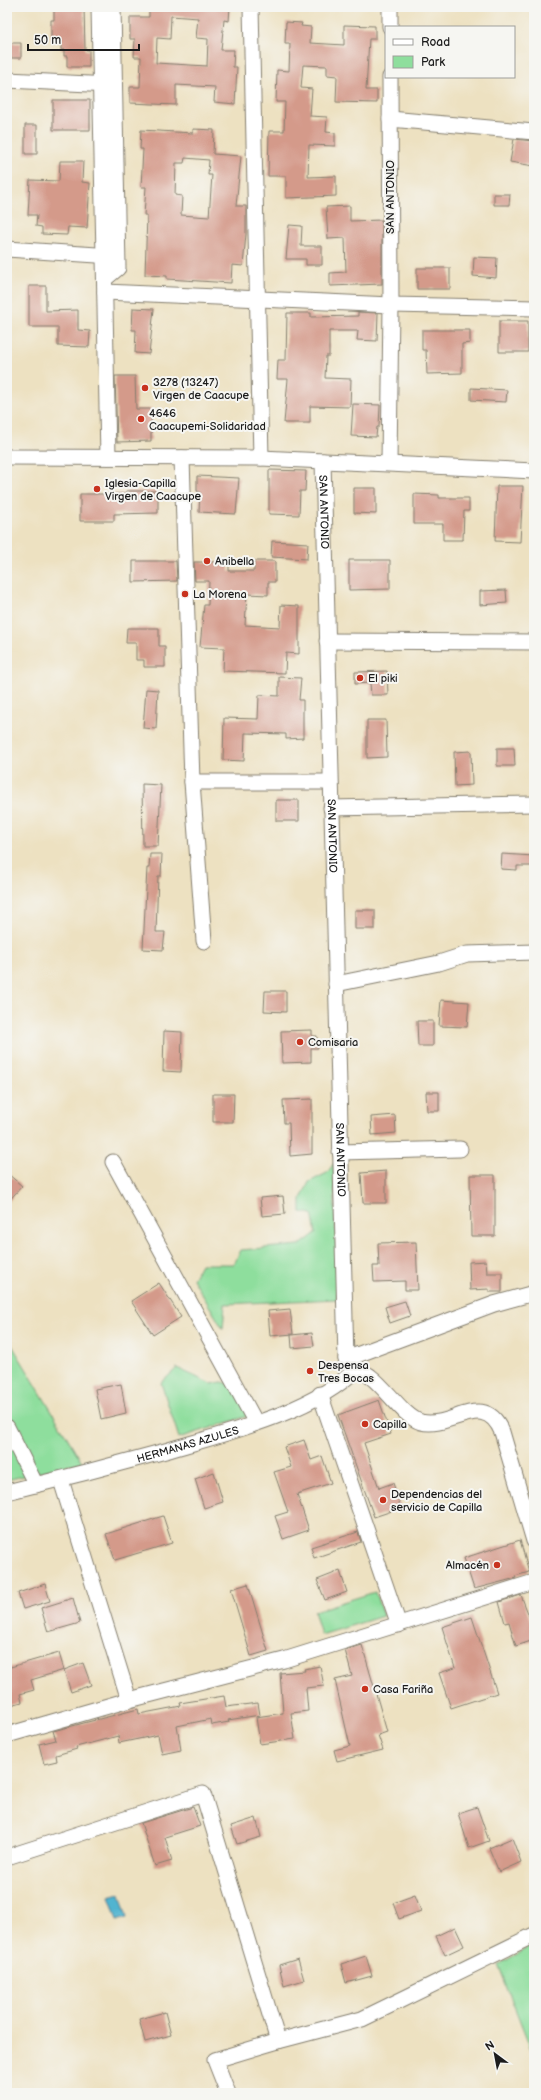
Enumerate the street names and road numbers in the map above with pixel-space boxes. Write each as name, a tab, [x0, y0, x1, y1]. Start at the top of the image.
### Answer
street label: SAN ANTONIO	[384, 160, 397, 234]
street label: SAN ANTONIO	[317, 475, 332, 549]
street label: SAN ANTONIO	[325, 799, 340, 873]
street label: SAN ANTONIO	[333, 1123, 348, 1197]
street label: HERMANAS AZULES	[135, 1423, 241, 1465]

